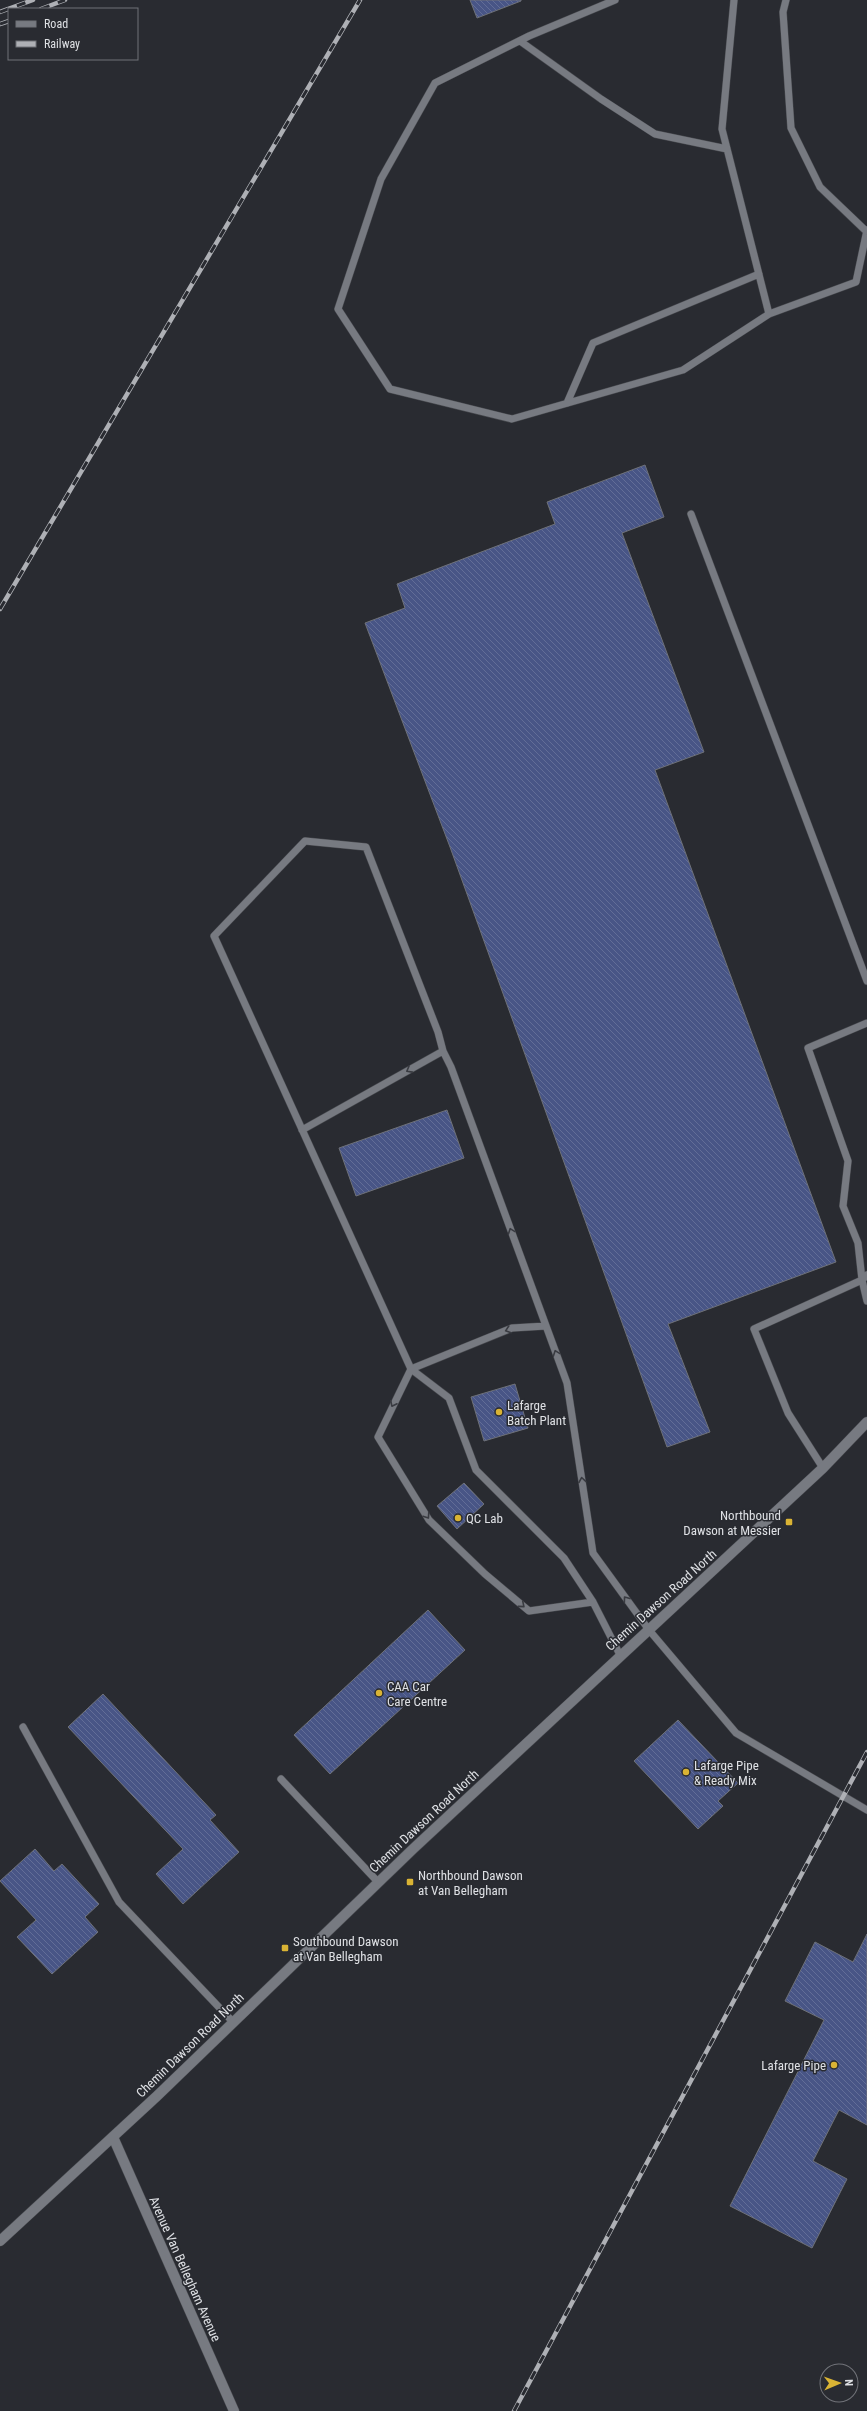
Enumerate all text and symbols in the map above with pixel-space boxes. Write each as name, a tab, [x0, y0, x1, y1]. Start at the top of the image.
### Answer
legend	[8, 8, 138, 60]
text: Road	[44, 17, 68, 31]
text: Railway	[44, 37, 80, 51]
one-way arrow	[406, 1065, 413, 1072]
one-way arrow	[508, 1228, 516, 1235]
one-way arrow	[504, 1325, 511, 1334]
one-way arrow	[553, 1350, 561, 1357]
place label: Lafarge Batch Plant	[507, 1398, 566, 1428]
one-way arrow	[391, 1400, 398, 1407]
marker: Lafarge Batch Plant	[494, 1407, 504, 1417]
one-way arrow	[578, 1477, 587, 1483]
place label: Northbound Dawson at Messier	[683, 1508, 781, 1538]
place label: QC Lab	[466, 1511, 503, 1526]
one-way arrow	[422, 1512, 429, 1519]
marker: QC Lab	[453, 1513, 463, 1523]
marker: Northbound Dawson at Messier	[784, 1517, 794, 1527]
street label: Chemin Dawson Road North	[603, 1546, 719, 1654]
one-way arrow	[624, 1596, 631, 1603]
one-way arrow	[517, 1600, 525, 1607]
place label: CAA Car Care Centre	[387, 1679, 447, 1709]
marker: CAA Car Care Centre	[374, 1688, 384, 1698]
place label: Lafarge Pipe & Ready Mix	[694, 1758, 759, 1788]
street label: Chemin Dawson Road North	[366, 1767, 482, 1875]
marker: Lafarge Pipe & Ready Mix	[681, 1767, 691, 1777]
place label: Northbound Dawson at Van Bellegham	[418, 1868, 523, 1898]
marker: Northbound Dawson at Van Bellegham	[405, 1877, 415, 1887]
place label: Southbound Dawson at Van Bellegham	[293, 1934, 398, 1964]
marker: Southbound Dawson at Van Bellegham	[280, 1943, 290, 1953]
street label: Chemin Dawson Road North	[133, 1990, 247, 2100]
place label: Lafarge Pipe	[761, 2058, 826, 2073]
marker: Lafarge Pipe	[829, 2060, 839, 2070]
street label: Avenue Van Bellegham Avenue	[146, 2194, 224, 2344]
north arrow	[819, 2363, 859, 2403]
text: N	[842, 2379, 855, 2387]

